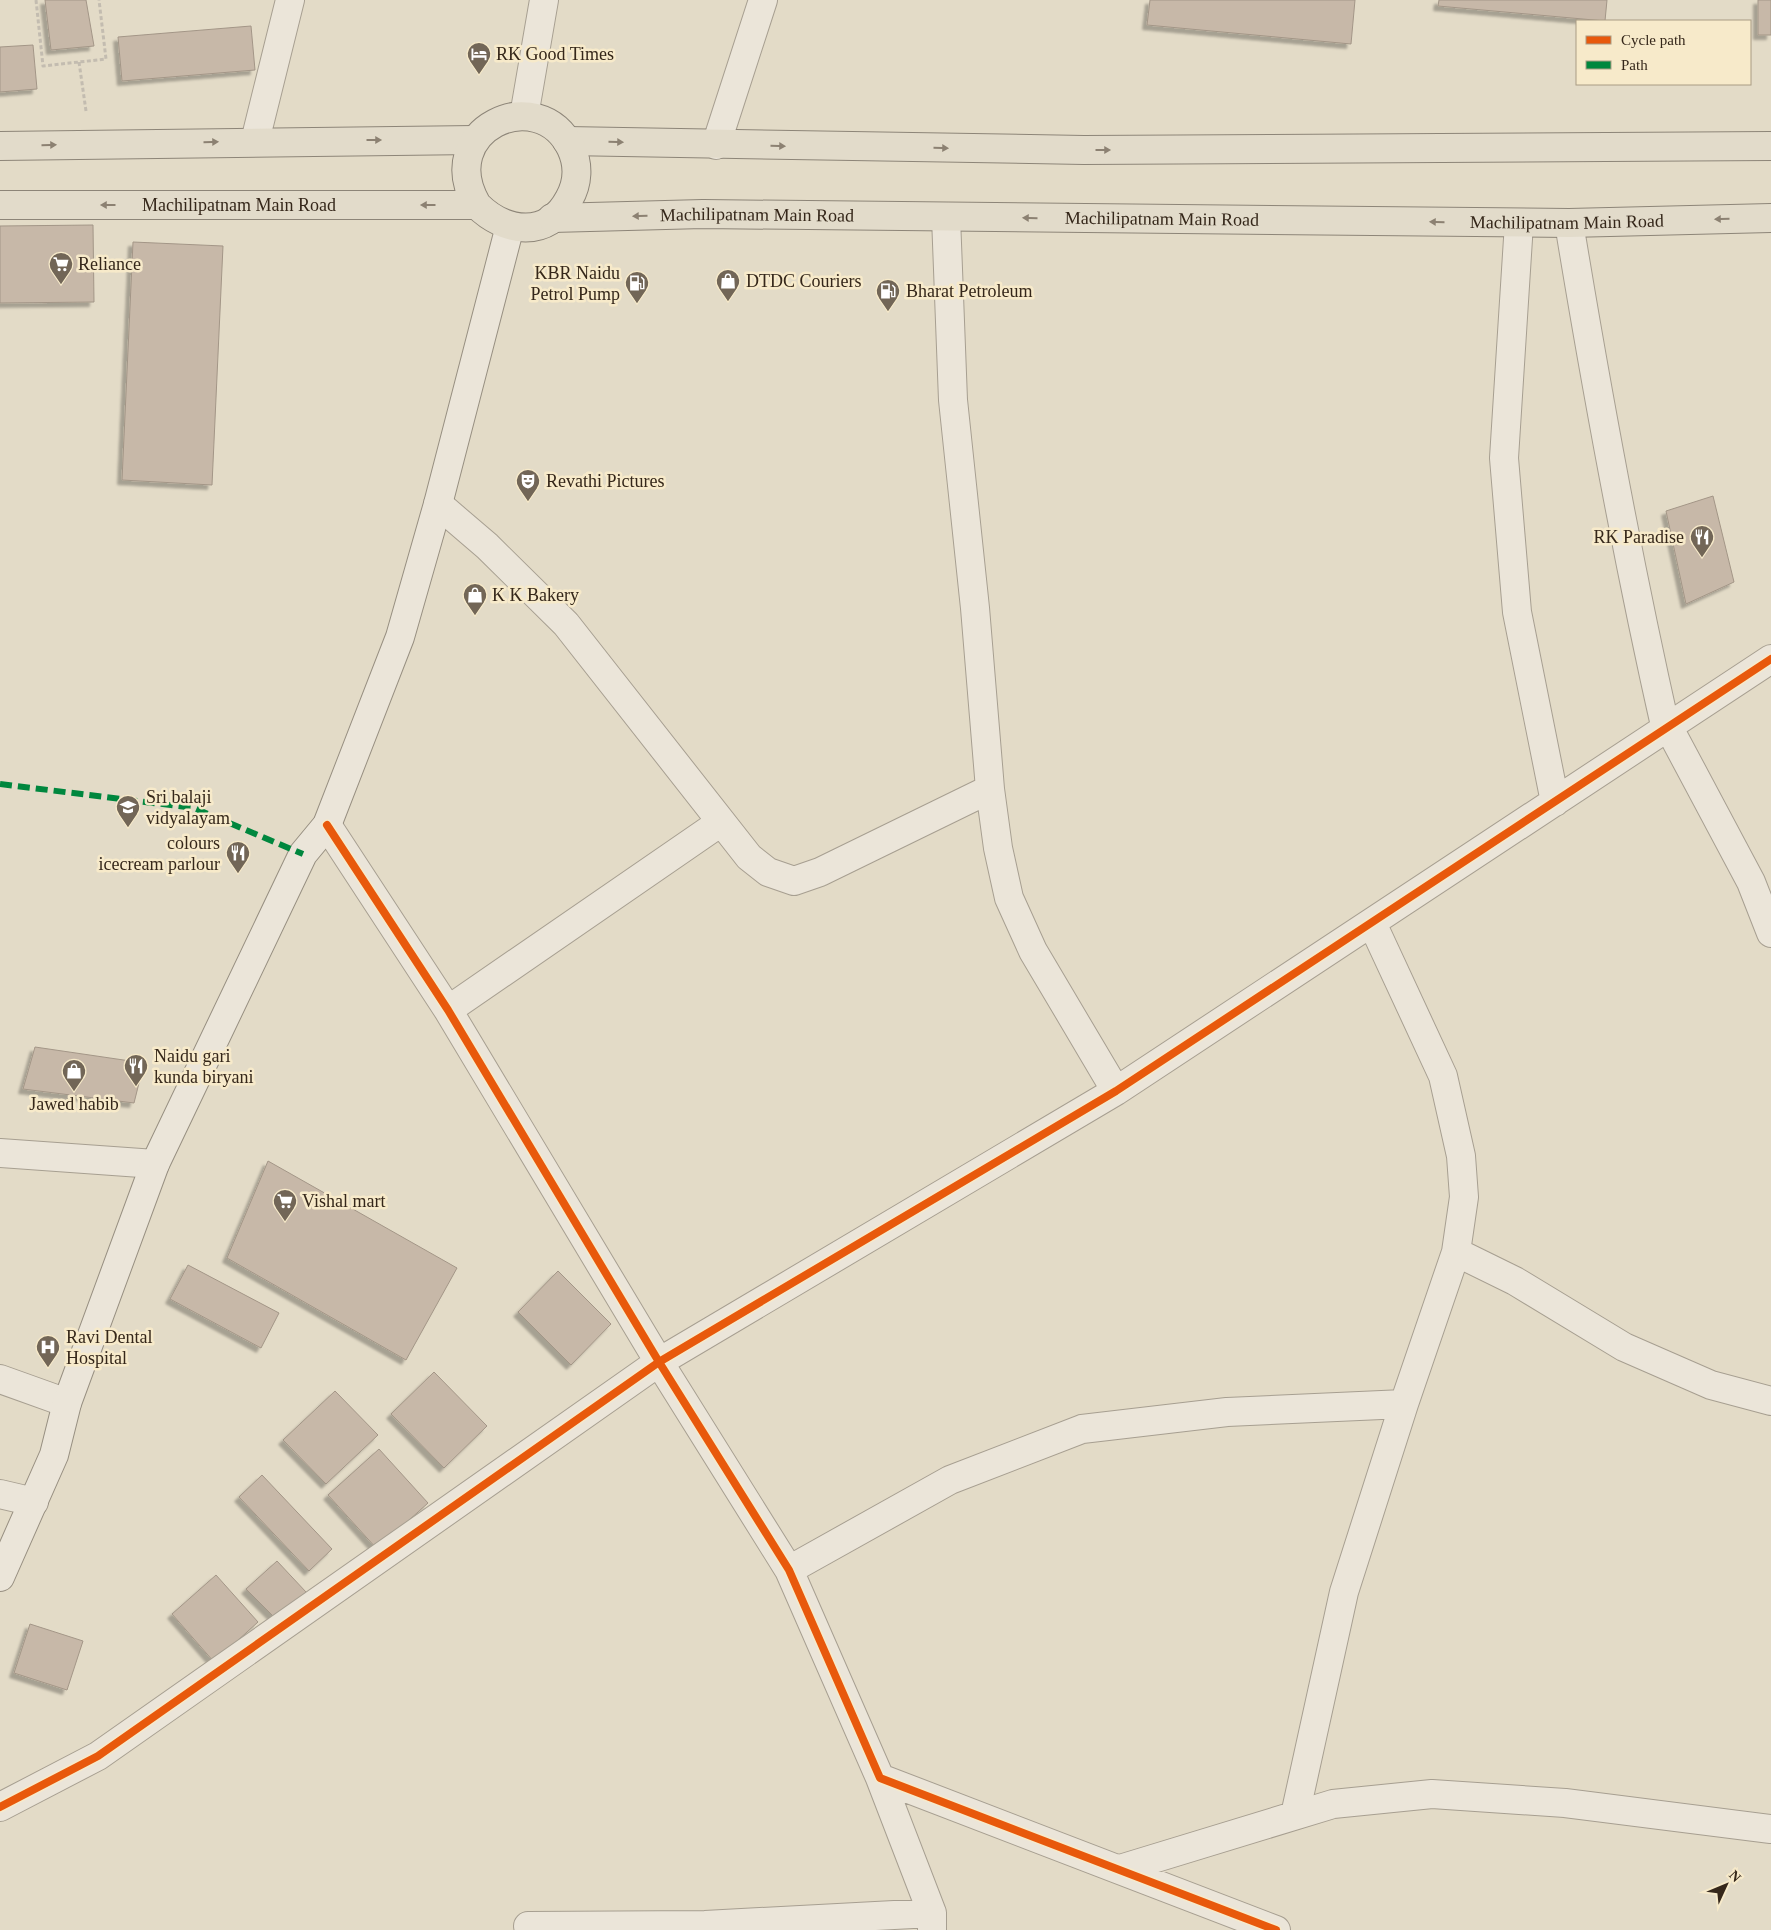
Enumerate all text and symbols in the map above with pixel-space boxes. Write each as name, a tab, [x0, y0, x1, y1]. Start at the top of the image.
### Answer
legend	[1576, 20, 1751, 85]
text: Cycle path	[1621, 32, 1686, 48]
hotel icon: RK Good Times	[466, 41, 492, 75]
place label: RK Good Times	[496, 44, 614, 64]
text: Path	[1621, 57, 1648, 73]
one-way arrow	[366, 136, 382, 144]
one-way arrow	[203, 138, 219, 146]
one-way arrow	[608, 138, 624, 146]
one-way arrow	[41, 141, 57, 149]
one-way arrow	[771, 142, 787, 150]
one-way arrow	[933, 144, 949, 152]
one-way arrow	[1096, 146, 1112, 154]
street label: Machilipatnam Main Road	[142, 195, 336, 215]
one-way arrow	[100, 201, 116, 209]
one-way arrow	[420, 201, 436, 209]
street label: Machilipatnam Main Road	[660, 204, 854, 226]
street label: Machilipatnam Main Road	[1065, 208, 1259, 230]
street label: Machilipatnam Main Road	[1470, 211, 1664, 233]
one-way arrow	[632, 212, 648, 220]
one-way arrow	[1022, 214, 1038, 222]
one-way arrow	[1714, 216, 1730, 224]
one-way arrow	[1429, 218, 1445, 226]
supermarket icon: Reliance	[48, 251, 74, 285]
place label: Reliance	[78, 254, 141, 274]
place label: KBR Naidu Petrol Pump	[530, 263, 620, 304]
shop icon: DTDC Couriers	[715, 268, 741, 302]
fuel station icon: KBR Naidu Petrol Pump	[624, 270, 650, 304]
place label: DTDC Couriers	[746, 271, 862, 291]
fuel station icon: Bharat Petroleum	[875, 278, 901, 312]
place label: Bharat Petroleum	[906, 281, 1032, 301]
theatre icon: Revathi Pictures	[515, 468, 541, 502]
place label: Revathi Pictures	[546, 471, 664, 491]
restaurant icon: RK Paradise	[1689, 524, 1715, 558]
place label: RK Paradise	[1594, 527, 1684, 547]
shop icon: K K Bakery	[462, 582, 488, 616]
place label: K K Bakery	[492, 585, 579, 605]
place label: Sri balaji vidyalayam	[146, 787, 230, 828]
school or university icon: Sri balaji vidyalayam	[115, 794, 141, 828]
place label: colours icecream parlour	[99, 833, 220, 874]
restaurant icon: colours icecream parlour	[225, 840, 251, 874]
place label: Naidu gari kunda biryani	[154, 1046, 253, 1087]
restaurant icon: Naidu gari kunda biryani	[123, 1053, 149, 1087]
shop icon: Jawed habib	[61, 1058, 87, 1092]
place label: Jawed habib	[29, 1094, 119, 1114]
supermarket icon: Vishal mart	[272, 1188, 298, 1222]
place label: Vishal mart	[302, 1191, 385, 1211]
place label: Ravi Dental Hospital	[66, 1327, 152, 1368]
hospital icon: Ravi Dental Hospital	[35, 1334, 61, 1368]
north arrow	[1701, 1860, 1751, 1910]
text: N	[1726, 1867, 1744, 1885]

